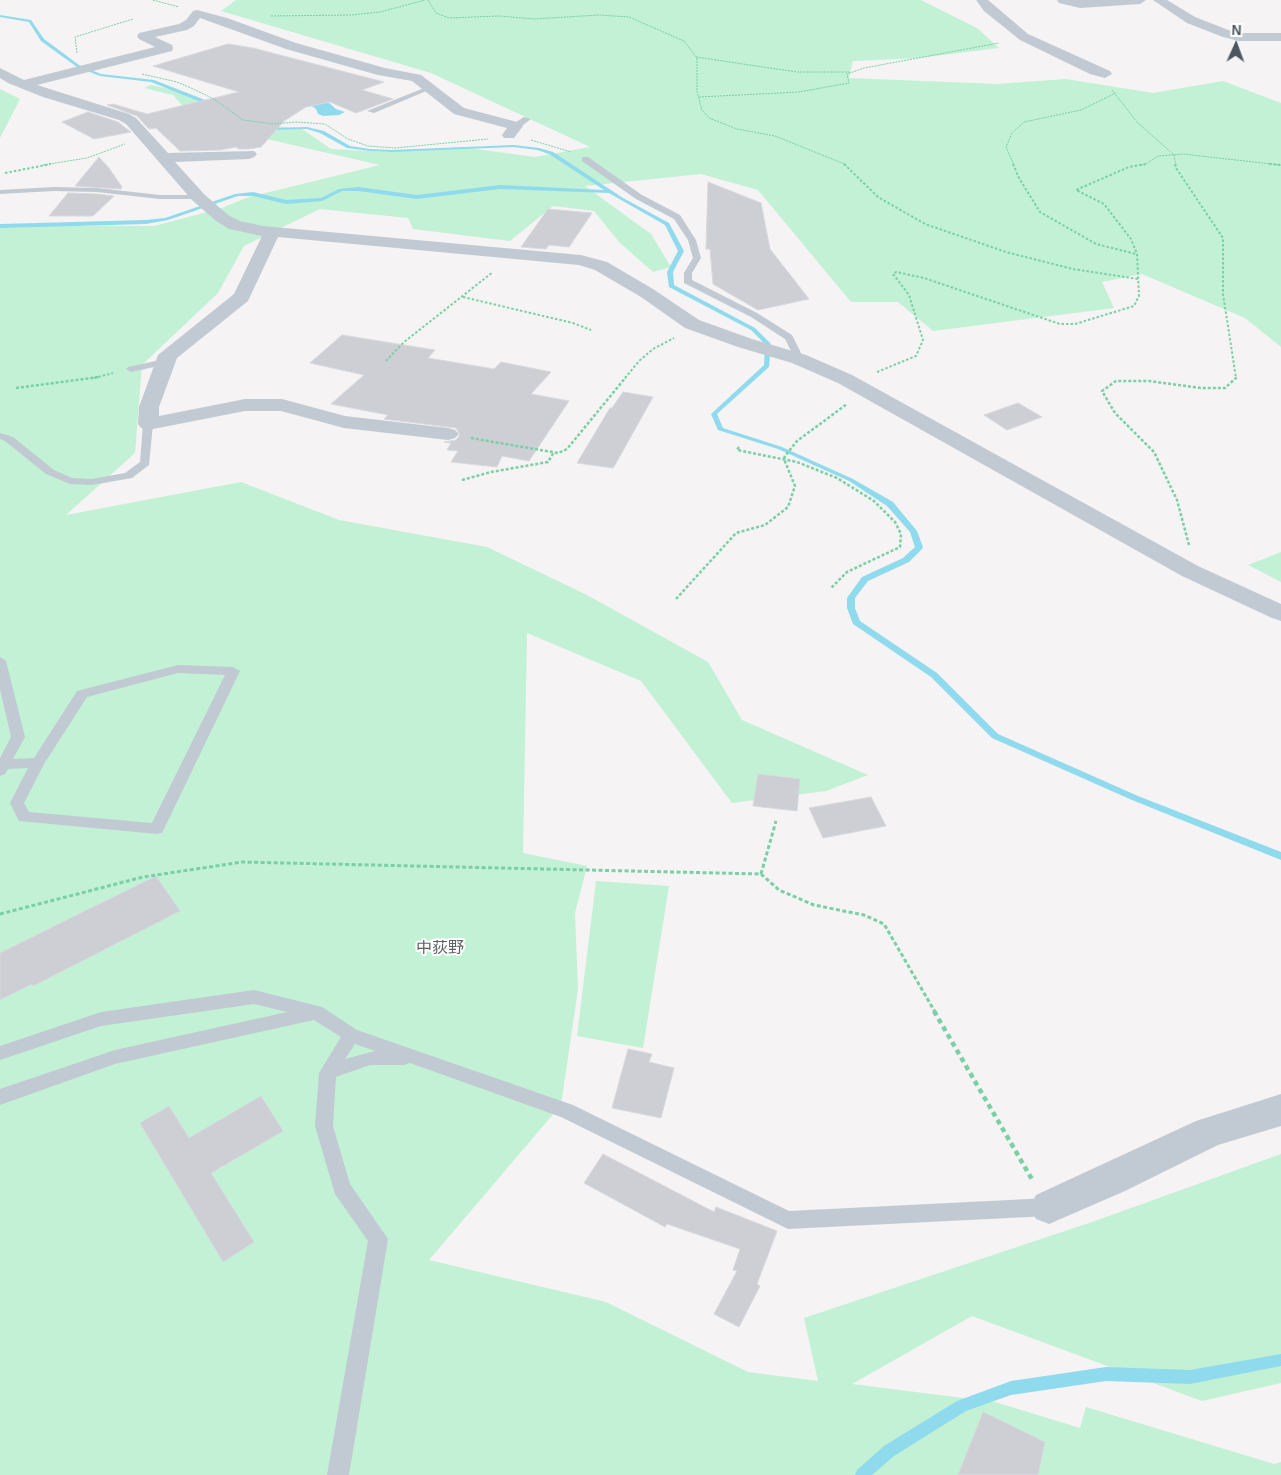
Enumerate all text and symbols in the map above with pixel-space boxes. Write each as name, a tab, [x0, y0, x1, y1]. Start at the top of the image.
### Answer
north arrow	[1211, 20, 1261, 70]
text: N	[1231, 22, 1242, 38]
district label: 中荻野	[416, 939, 464, 959]

